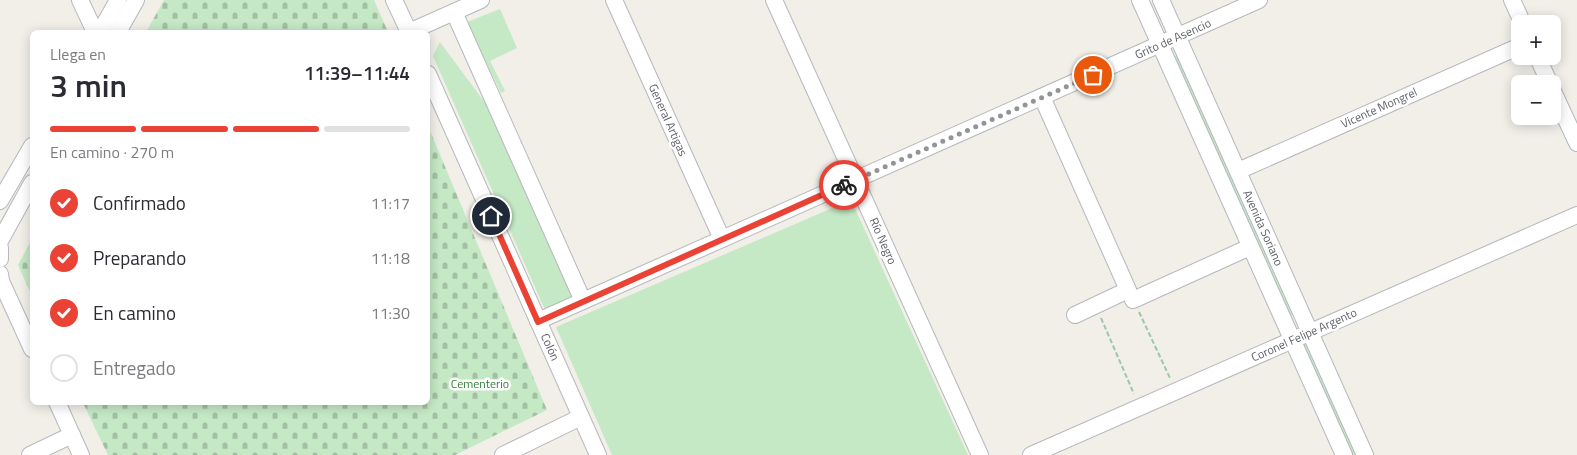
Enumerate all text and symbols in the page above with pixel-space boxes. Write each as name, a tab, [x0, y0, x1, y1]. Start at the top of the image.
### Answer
street label: Grito de Asencio	[1132, 13, 1214, 64]
map controls	[1511, 15, 1561, 125]
button: +	[1511, 15, 1561, 65]
text: Llega en	[50, 42, 106, 66]
pin	[1072, 54, 1114, 96]
text: 11:39–11:44	[304, 58, 410, 87]
text: 3 min	[50, 61, 127, 109]
icon: bag	[1079, 61, 1107, 89]
button: −	[1511, 75, 1561, 125]
street label: General Artigas	[644, 81, 693, 159]
street label: Vicente Mongrel	[1337, 82, 1420, 133]
text: En camino · 270 m	[50, 140, 174, 164]
courier	[819, 160, 869, 210]
icon: bike	[830, 171, 858, 199]
street label: Avenida Soriano	[1238, 187, 1289, 269]
text: Confirmado	[93, 188, 186, 217]
icon: check	[50, 189, 78, 217]
text: 11:17	[371, 191, 410, 215]
pin	[470, 195, 512, 237]
icon: home	[477, 202, 505, 230]
street label: Río Negro	[865, 214, 902, 267]
text: Preparando	[93, 243, 186, 272]
icon: check	[50, 244, 78, 272]
text: 11:18	[371, 246, 410, 270]
text: En camino	[93, 298, 176, 327]
icon: check	[50, 299, 78, 327]
text: 11:30	[371, 301, 410, 325]
street label: Coronel Felipe Argento	[1248, 303, 1360, 366]
street label: Colón	[536, 330, 565, 364]
text: Entregado	[93, 353, 176, 382]
park label: Cementerio	[451, 374, 509, 393]

